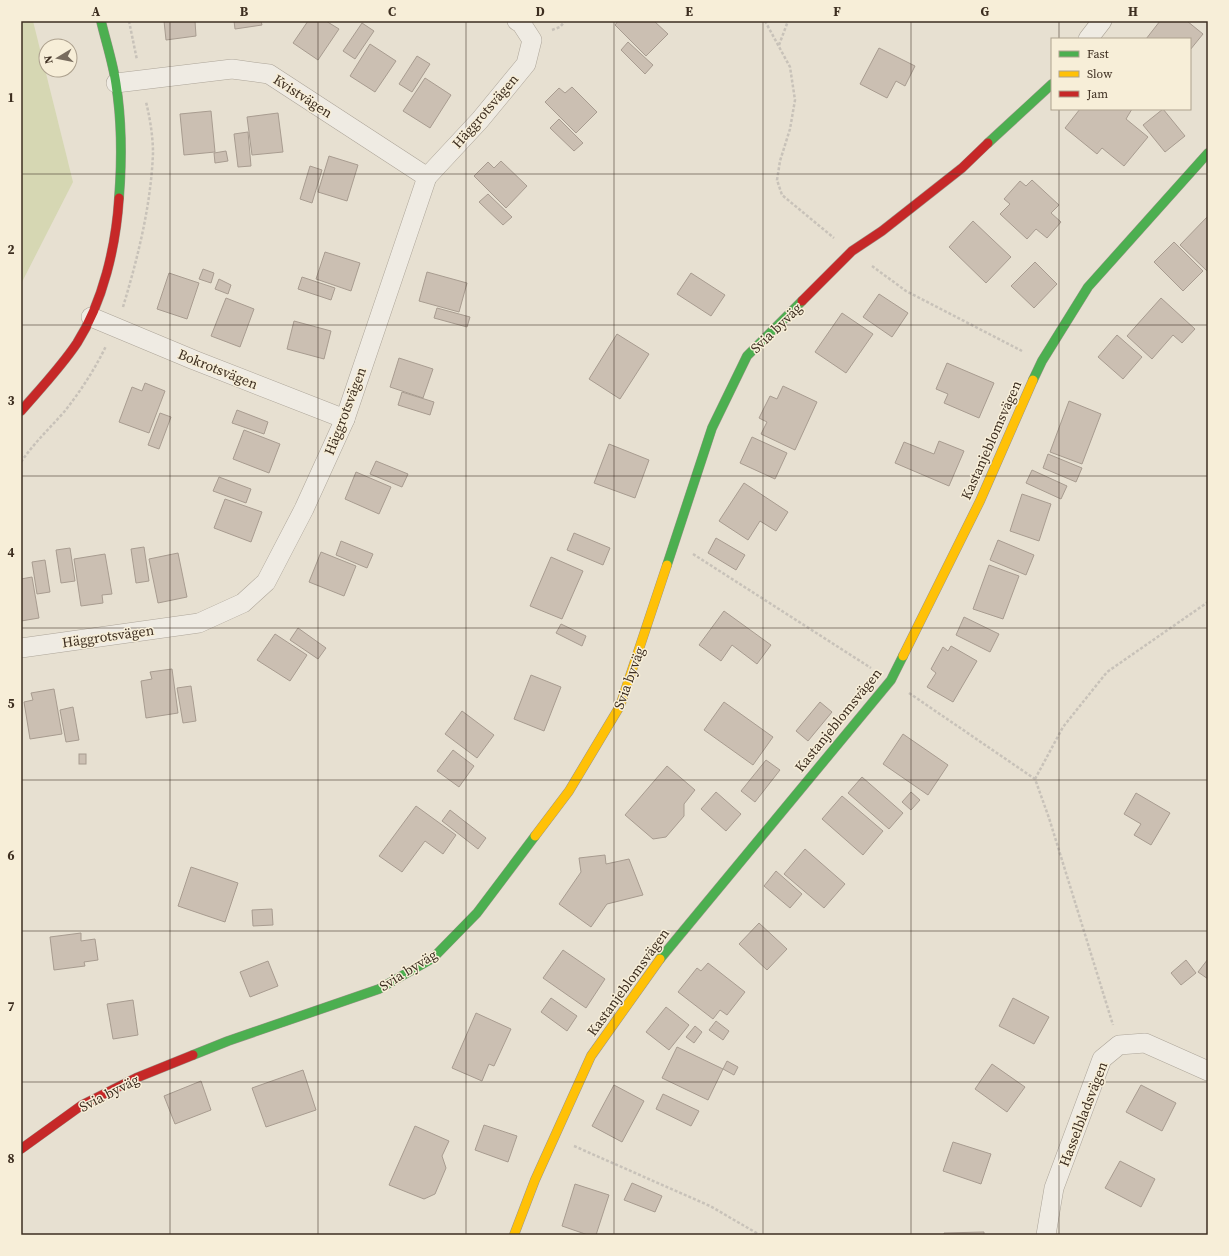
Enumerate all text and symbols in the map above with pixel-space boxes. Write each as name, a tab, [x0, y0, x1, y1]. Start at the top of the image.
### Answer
text: A	[92, 3, 101, 20]
text: B	[240, 3, 249, 20]
text: C	[388, 3, 396, 20]
text: D	[535, 3, 545, 20]
text: E	[685, 3, 693, 20]
text: F	[833, 3, 841, 20]
text: G	[981, 3, 990, 20]
text: H	[1128, 3, 1138, 20]
north arrow	[38, 38, 78, 78]
legend	[1051, 38, 1191, 110]
text: Fast	[1087, 46, 1109, 62]
text: N	[41, 54, 57, 65]
text: Slow	[1087, 66, 1113, 82]
street label: Kvistvägen	[269, 69, 337, 123]
street label: Häggrotsvägen	[447, 69, 523, 153]
text: Jam	[1086, 86, 1108, 102]
text: 1	[7, 89, 15, 106]
text: 2	[7, 241, 15, 258]
street label: Svia byväg	[746, 298, 806, 358]
street label: Bokrotsvägen	[175, 344, 261, 394]
street label: Häggrotsvägen	[319, 364, 371, 458]
street label: Kastanjeblomsvägen	[956, 377, 1026, 503]
text: 3	[7, 392, 15, 409]
text: 4	[7, 544, 15, 561]
street label: Häggrotsvägen	[61, 620, 156, 652]
street label: Svia byväg	[609, 644, 649, 712]
street label: Kastanjeblomsvägen	[790, 663, 887, 776]
text: 5	[7, 695, 15, 712]
text: 6	[7, 847, 15, 864]
street label: Kastanjeblomsvägen	[582, 924, 674, 1040]
street label: Svia byväg	[375, 944, 441, 996]
text: 7	[7, 998, 15, 1015]
street label: Hasselbladsvägen	[1054, 1058, 1112, 1169]
street label: Svia byväg	[76, 1069, 142, 1117]
text: 8	[7, 1150, 15, 1167]

